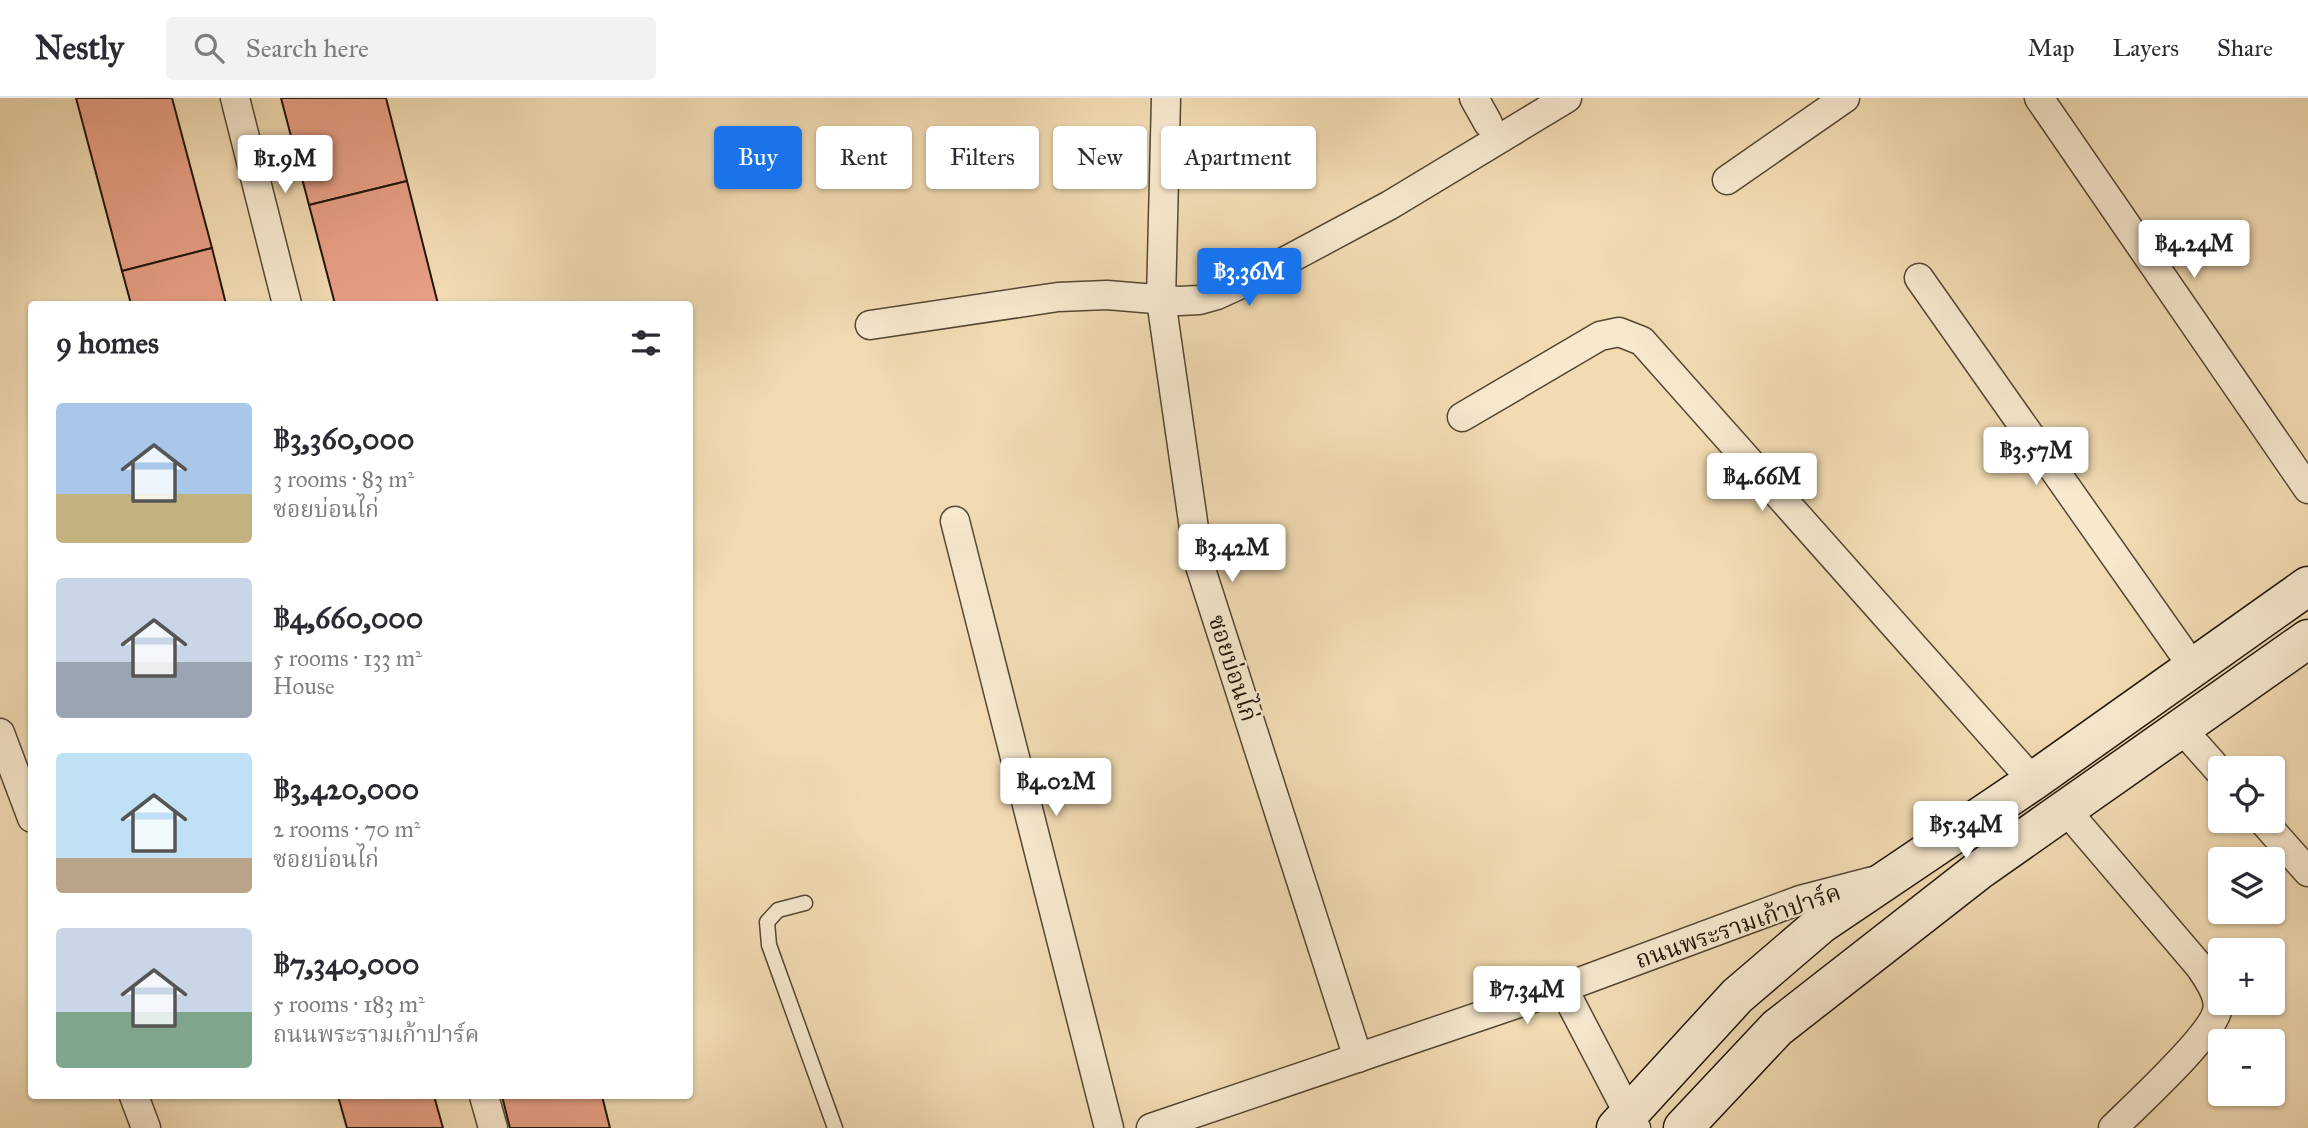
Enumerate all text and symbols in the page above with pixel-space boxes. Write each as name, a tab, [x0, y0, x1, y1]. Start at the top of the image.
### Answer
search box	[166, 17, 656, 80]
text: Nestly	[35, 28, 124, 68]
icon: search	[190, 29, 228, 67]
text: Search here	[246, 32, 369, 64]
text: Map	[2028, 33, 2075, 63]
text: Layers	[2113, 33, 2179, 63]
text: Share	[2217, 33, 2273, 63]
chip: Buy	[714, 126, 802, 189]
chip: Rent	[816, 126, 912, 189]
chip: Filters	[926, 126, 1039, 189]
chip: New	[1053, 126, 1147, 189]
chip: Apartment	[1161, 126, 1316, 189]
pin: ฿1.9M	[236, 136, 334, 195]
text: ฿1.9M	[254, 144, 316, 172]
pin: ฿4.24M	[2137, 220, 2251, 280]
text: ฿4.24M	[2155, 229, 2233, 257]
pin: ฿3.36M	[1192, 248, 1306, 308]
text: ฿3.36M	[1213, 257, 1285, 285]
icon: filters	[627, 324, 665, 362]
text: 9 homes	[56, 325, 159, 361]
text: ฿3,360,000	[273, 421, 415, 457]
pin: ฿3.57M	[1979, 428, 2093, 487]
icon: home	[112, 431, 196, 515]
text: ฿3.57M	[1999, 436, 2073, 464]
pin: ฿4.66M	[1705, 454, 1819, 513]
text: ฿4.66M	[1723, 462, 1801, 490]
text: 3 rooms · 83 m²	[273, 465, 414, 493]
text: ซอยบ่อนไก่	[273, 495, 379, 523]
pin: ฿3.42M	[1175, 524, 1289, 584]
text: ฿3.42M	[1195, 533, 1269, 561]
text: ฿4,660,000	[273, 600, 423, 636]
icon: home	[112, 606, 196, 690]
street label: ซอยบ่อนไก่	[1202, 610, 1267, 725]
text: 5 rooms · 133 m²	[273, 644, 422, 672]
text: House	[273, 672, 335, 700]
map controls	[2208, 756, 2285, 1106]
button: locate	[2208, 756, 2285, 833]
pin: ฿4.02M	[999, 758, 1113, 818]
text: ฿4.02M	[1016, 767, 1096, 795]
text: ฿3,420,000	[273, 771, 419, 807]
icon: home	[112, 781, 196, 865]
pin: ฿5.34M	[1909, 802, 2023, 861]
text: ฿5.34M	[1929, 810, 2003, 838]
text: 2 rooms · 70 m²	[273, 815, 421, 843]
text: ซอยบ่อนไก่	[273, 845, 379, 873]
button: layers	[2208, 847, 2285, 924]
street label: ถนนพระรามเก้าปาร์ค	[1631, 876, 1845, 975]
button: +	[2208, 938, 2285, 1015]
text: ฿7,340,000	[273, 946, 419, 982]
icon: home	[112, 956, 196, 1040]
pin: ฿7.34M	[1470, 967, 1584, 1026]
text: ฿7.34M	[1489, 975, 1565, 1003]
text: 5 rooms · 183 m²	[273, 990, 425, 1018]
text: ถนนพระรามเก้าปาร์ค	[273, 1020, 479, 1048]
button: −	[2208, 1029, 2285, 1106]

